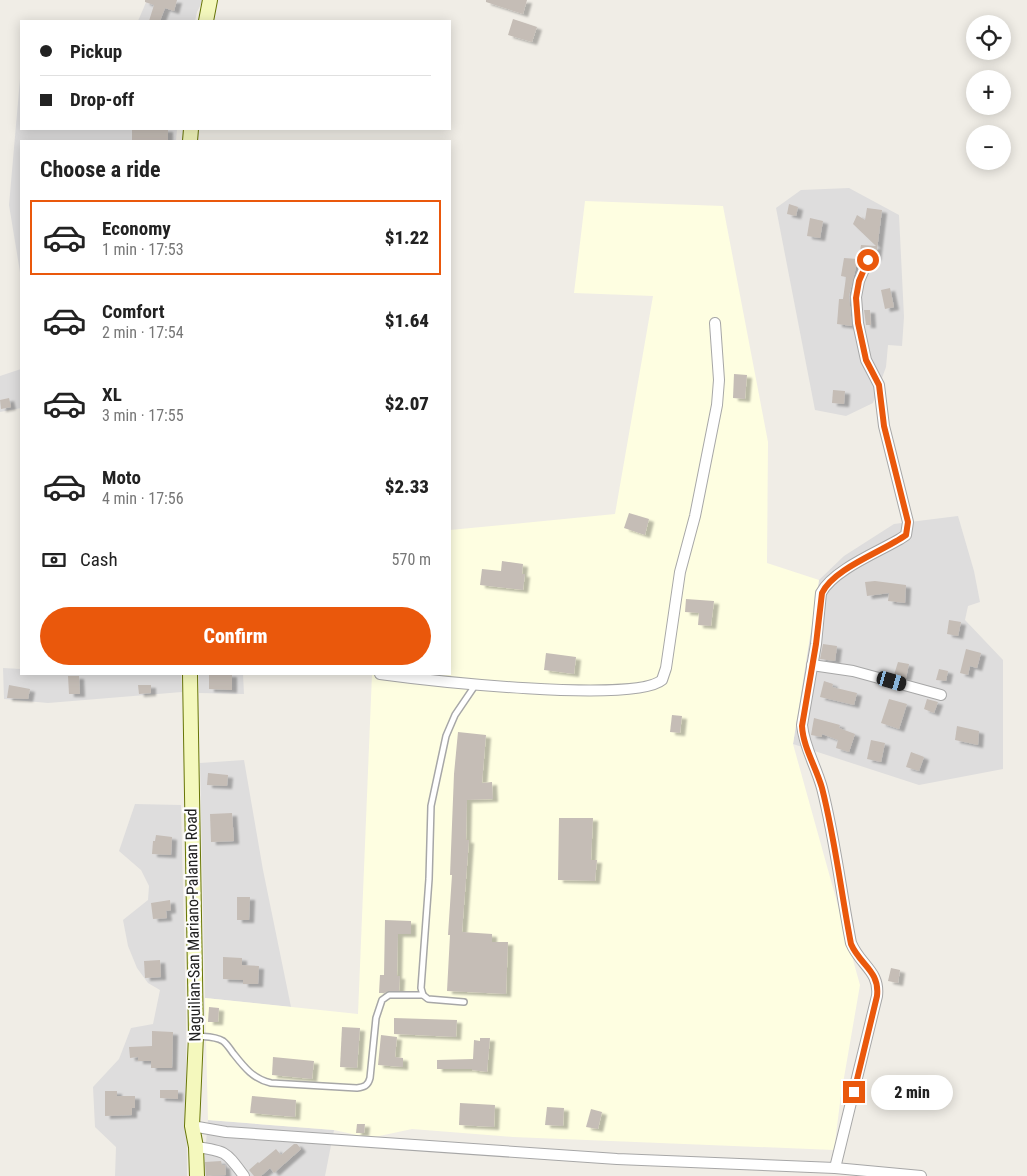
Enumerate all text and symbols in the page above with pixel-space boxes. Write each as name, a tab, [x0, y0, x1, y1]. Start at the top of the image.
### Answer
map controls	[966, 15, 1011, 170]
button: locate	[966, 15, 1011, 60]
text: Pickup	[70, 40, 122, 63]
button: +	[966, 70, 1011, 115]
text: Drop-off	[70, 88, 134, 111]
button: −	[966, 125, 1011, 170]
text: Choose a ride	[40, 157, 161, 182]
icon: car	[42, 215, 87, 260]
text: Economy	[102, 217, 171, 240]
text: $1.22	[385, 226, 429, 249]
text: 1 min · 17:53	[102, 240, 184, 259]
route start	[857, 249, 879, 271]
icon: car	[42, 298, 87, 343]
text: Comfort	[102, 300, 165, 323]
text: $1.64	[385, 309, 429, 332]
text: 2 min · 17:54	[102, 323, 184, 342]
icon: car	[42, 381, 87, 426]
text: XL	[102, 383, 122, 406]
text: $2.07	[385, 392, 429, 415]
text: 3 min · 17:55	[102, 406, 184, 425]
icon: car	[42, 464, 87, 509]
text: Moto	[102, 466, 141, 489]
text: $2.33	[385, 475, 429, 498]
text: 4 min · 17:56	[102, 489, 184, 508]
icon: cash	[40, 546, 68, 574]
text: Cash	[80, 548, 118, 571]
text: 570 m	[392, 550, 431, 569]
button: Confirm	[40, 607, 431, 665]
car	[875, 670, 908, 692]
street label: Naguilian-San Mariano-Palanan Road	[181, 808, 205, 1042]
callout: 2 min	[872, 1074, 954, 1110]
route end	[843, 1081, 865, 1103]
text: 2 min	[894, 1083, 930, 1102]

